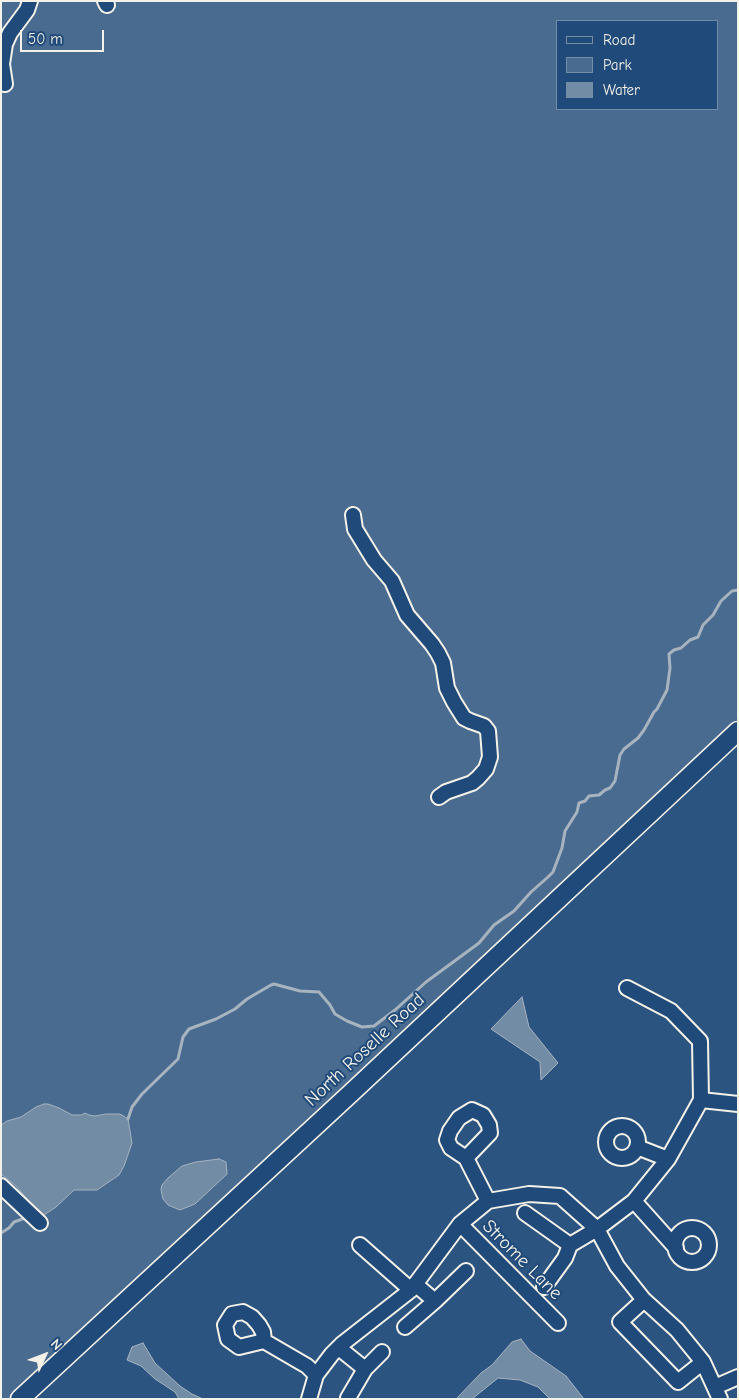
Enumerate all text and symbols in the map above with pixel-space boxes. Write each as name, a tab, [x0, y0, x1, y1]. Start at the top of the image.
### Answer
scale bar	[22, 20, 106, 52]
legend	[556, 20, 719, 110]
text: 50 m	[28, 30, 63, 48]
text: Road	[603, 31, 635, 49]
text: Park	[603, 56, 632, 74]
text: Water	[603, 81, 640, 99]
street label: North Roselle Road	[300, 989, 430, 1111]
street label: Strome Lane	[477, 1215, 567, 1305]
north arrow	[20, 1330, 70, 1380]
text: N	[47, 1335, 66, 1354]

